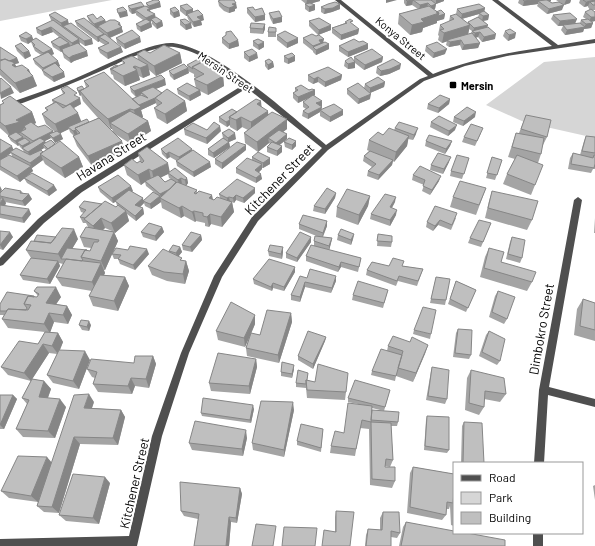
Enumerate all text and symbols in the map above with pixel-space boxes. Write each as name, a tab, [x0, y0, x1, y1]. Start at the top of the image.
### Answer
street label: Konya Street	[373, 14, 429, 62]
street label: Mersin Street	[196, 49, 256, 95]
place label: Mersin	[461, 79, 493, 92]
marker: Mersin	[448, 80, 458, 90]
street label: Havana Street	[73, 128, 149, 184]
street label: Kitchener Street	[241, 140, 317, 218]
street label: Dimbokro Street	[525, 282, 557, 376]
street label: Kitchener Street	[116, 436, 152, 530]
legend	[453, 462, 583, 534]
text: Road	[489, 470, 516, 484]
text: Park	[489, 490, 513, 504]
text: Building	[489, 510, 531, 524]

